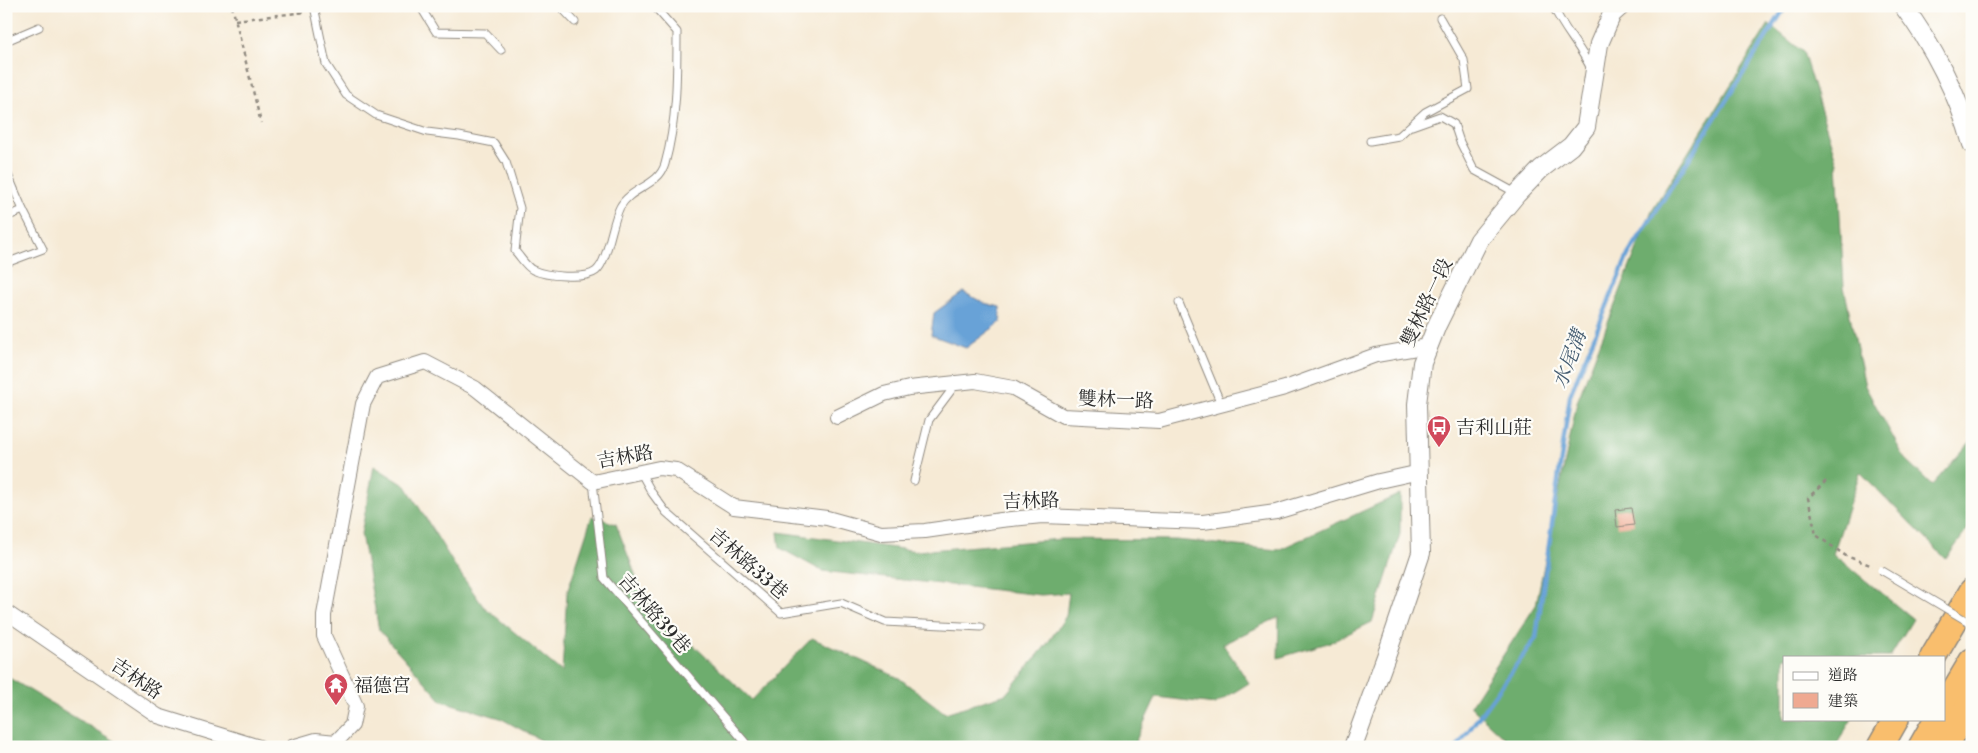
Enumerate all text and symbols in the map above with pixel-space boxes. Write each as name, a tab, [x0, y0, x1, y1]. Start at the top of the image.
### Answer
street label: 雙林路一段	[1396, 254, 1458, 351]
water label: 水尾溝	[1548, 324, 1594, 392]
street label: 雙林一路	[1078, 387, 1154, 413]
bus stop icon: 吉利山莊	[1426, 414, 1452, 448]
place label: 吉利山莊	[1456, 416, 1532, 440]
street label: 吉林路	[595, 440, 655, 474]
street label: 吉林路	[1002, 488, 1060, 514]
street label: 吉林路33巷	[704, 523, 793, 605]
street label: 吉林路39巷	[613, 569, 695, 659]
street label: 吉林路	[106, 653, 167, 705]
legend	[1783, 656, 1946, 720]
text: 道路	[1828, 666, 1858, 685]
temple icon: 福德宮	[323, 672, 349, 706]
place label: 福德宮	[354, 674, 411, 698]
text: 建築	[1828, 692, 1858, 711]

